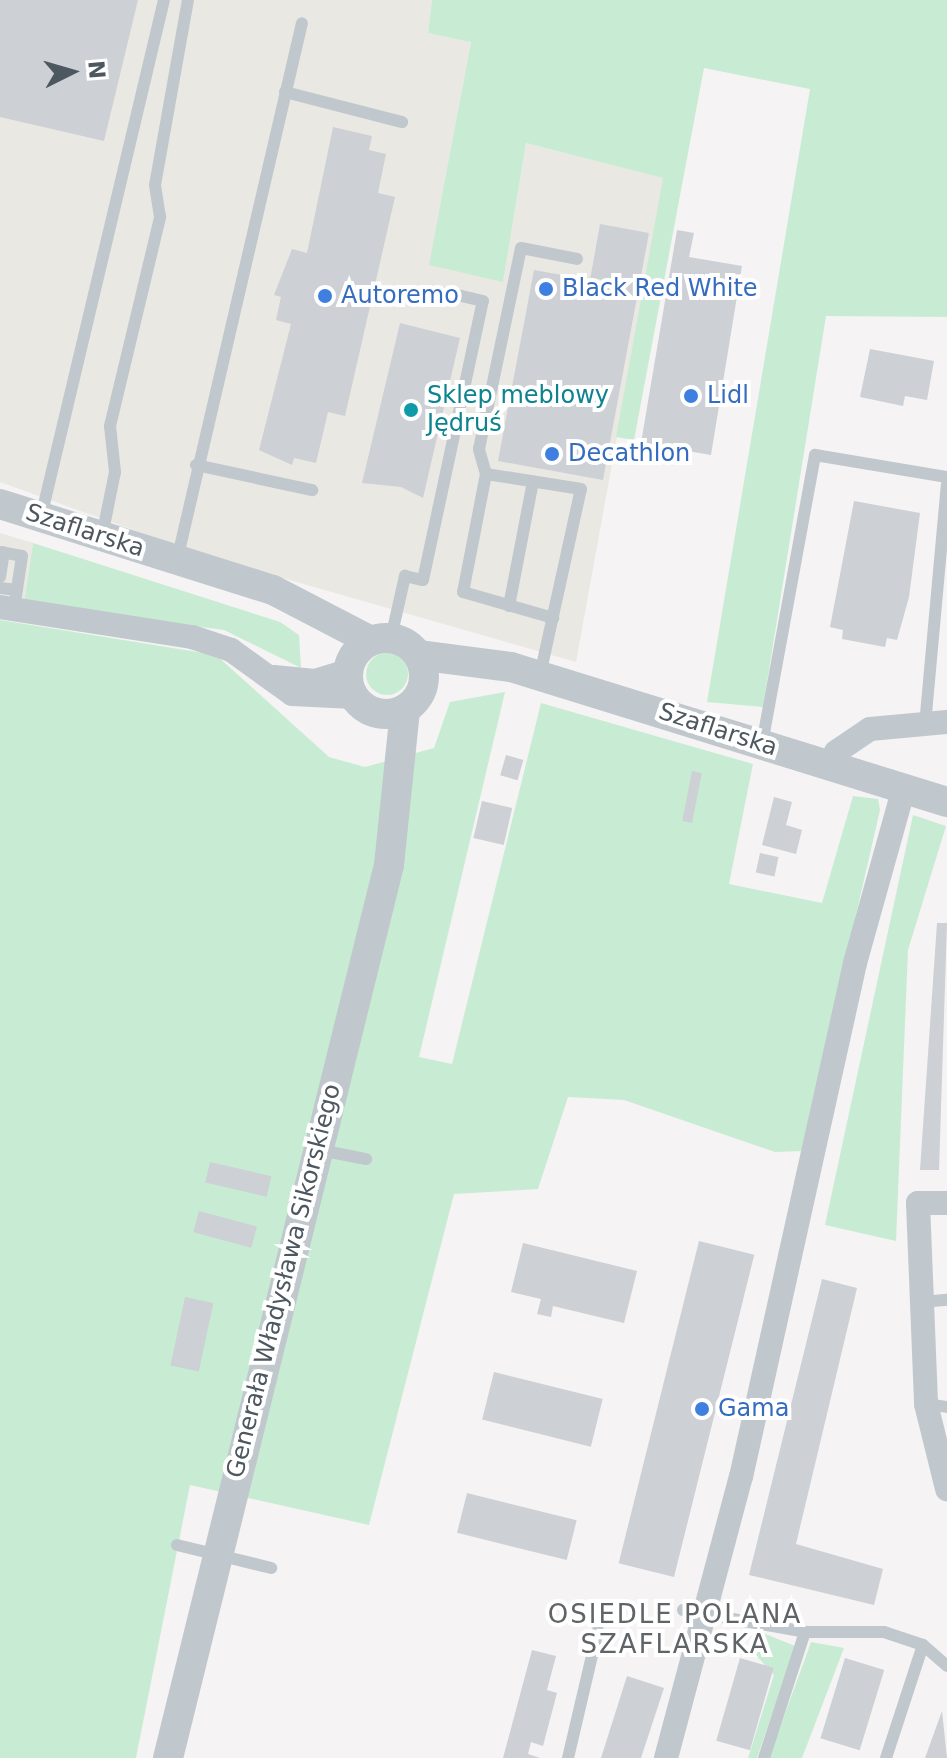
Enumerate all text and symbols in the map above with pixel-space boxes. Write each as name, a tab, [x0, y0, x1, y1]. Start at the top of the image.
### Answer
north arrow	[32, 32, 112, 112]
text: N	[83, 60, 110, 80]
place label: Black Red White	[562, 275, 758, 303]
marker: Black Red White	[537, 280, 555, 298]
place label: Autoremo	[341, 282, 459, 310]
marker: Autoremo	[316, 287, 334, 305]
place label: Sklep meblowy Jędruś	[427, 382, 609, 438]
place label: Lidl	[707, 382, 749, 410]
marker: Lidl	[682, 387, 700, 405]
marker: Sklep meblowy Jędruś	[402, 401, 420, 419]
place label: Decathlon	[568, 440, 690, 468]
marker: Decathlon	[543, 445, 561, 463]
street label: Szaflarska	[22, 498, 148, 564]
street label: Szaflarska	[655, 697, 781, 763]
street label: Generała Władysława Sikorskiego	[221, 1081, 347, 1481]
place label: Gama	[718, 1395, 789, 1423]
marker: Gama	[693, 1400, 711, 1418]
district label: OSIEDLE POLANA SZAFLARSKA	[548, 1599, 802, 1660]

